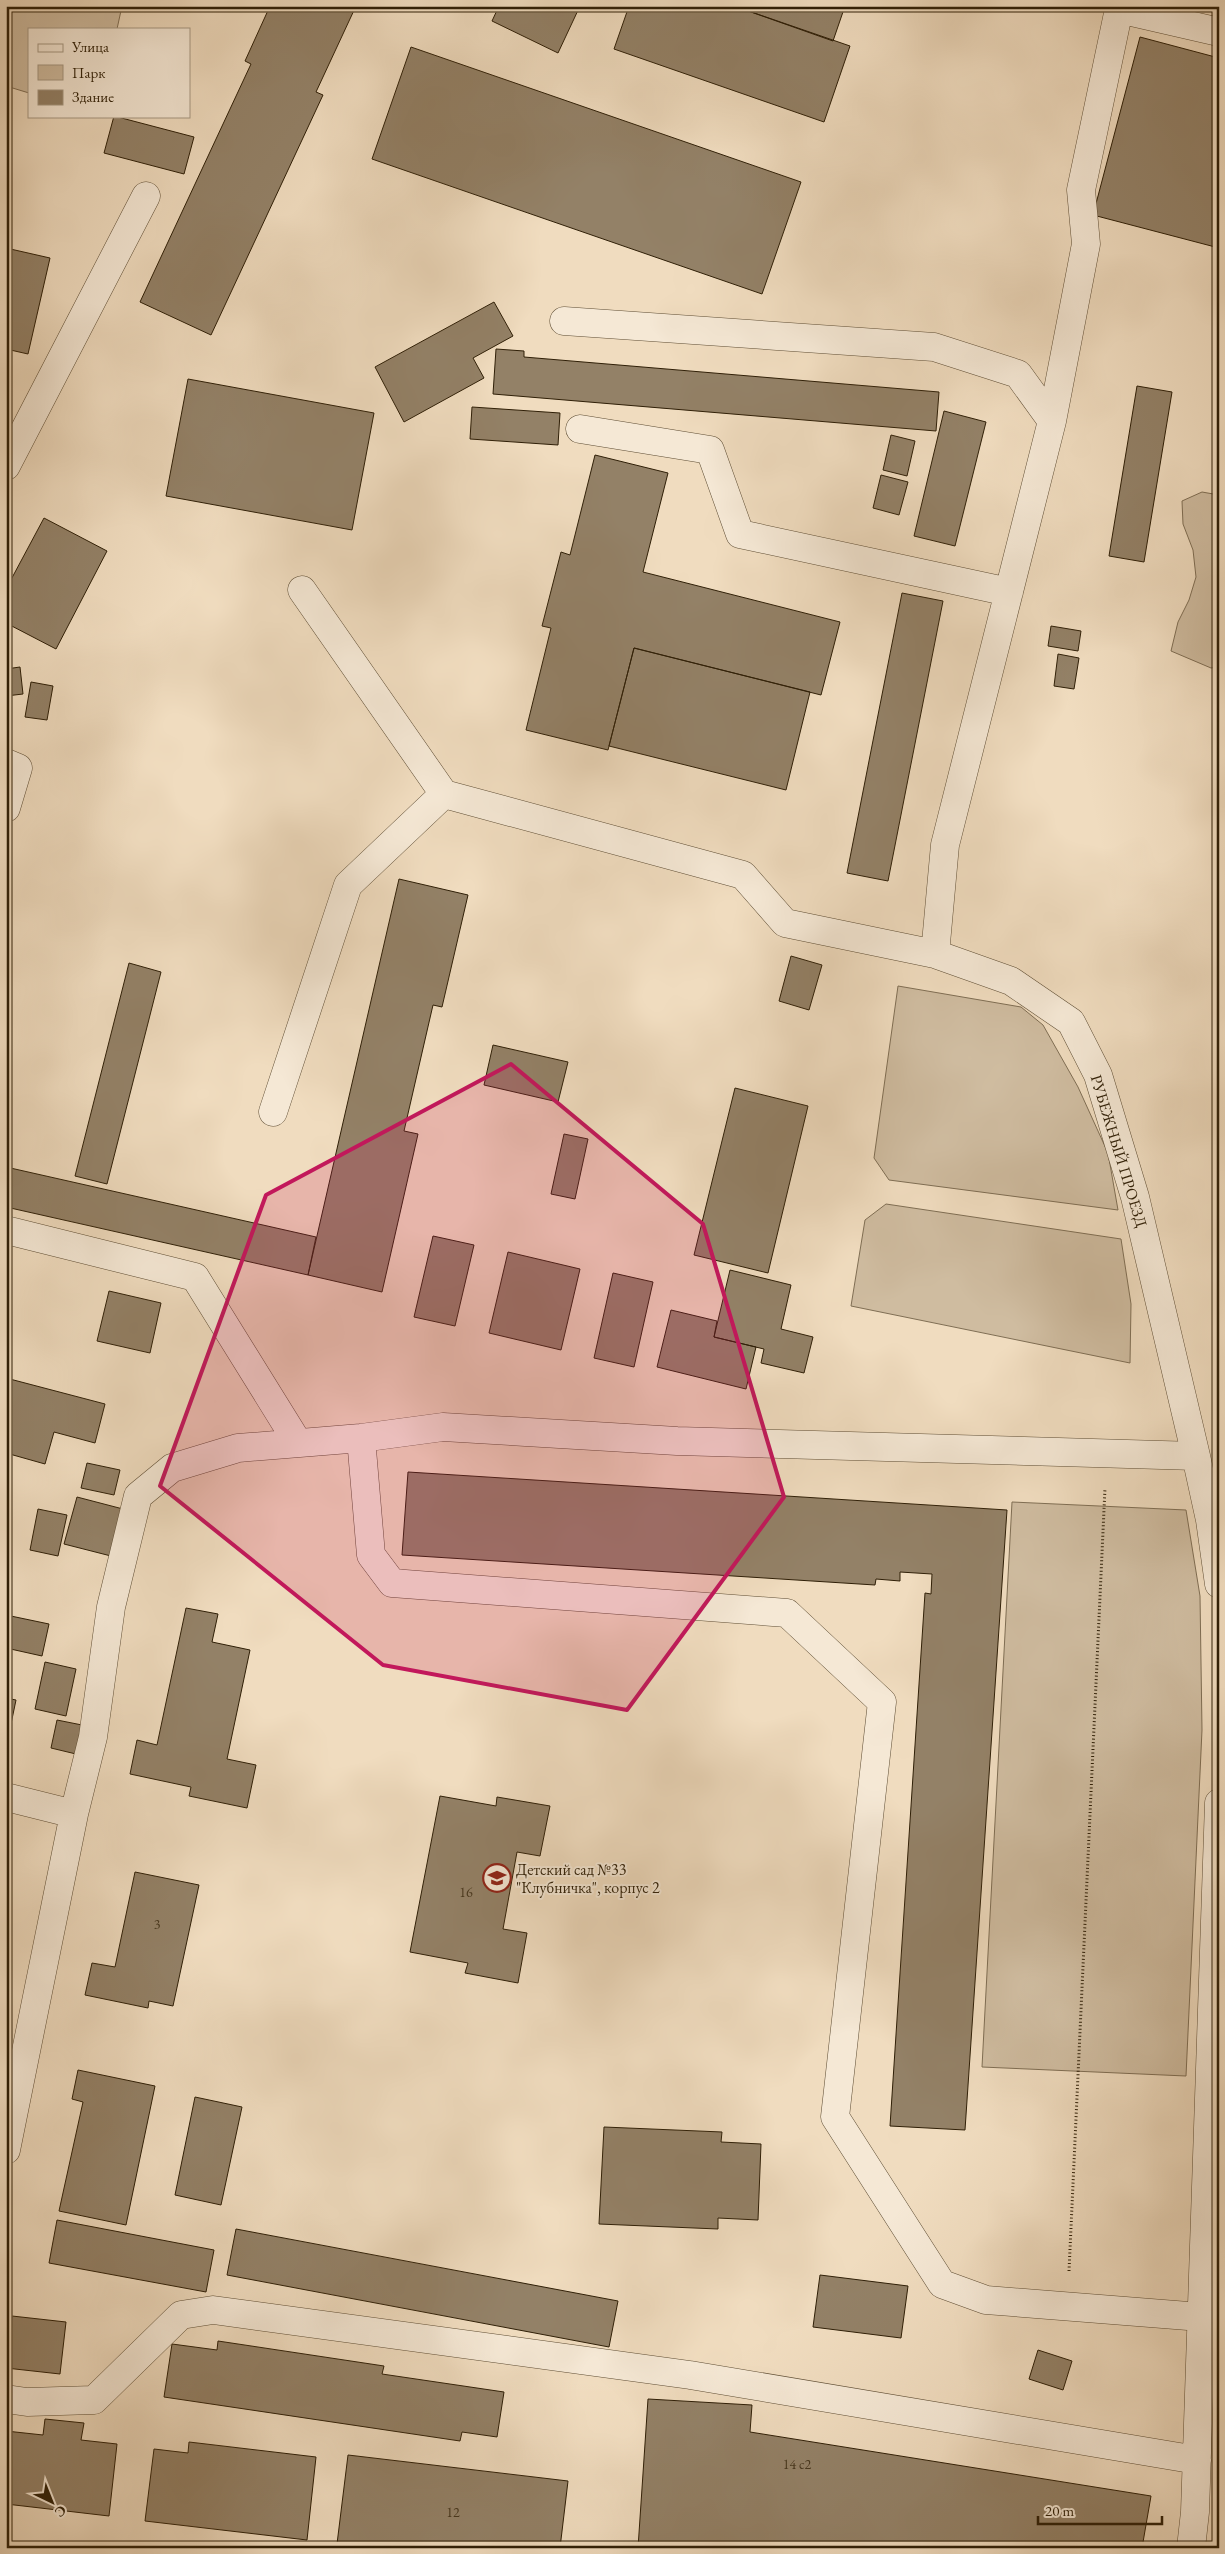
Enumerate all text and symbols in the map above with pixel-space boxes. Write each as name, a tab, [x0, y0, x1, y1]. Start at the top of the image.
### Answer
legend	[28, 28, 190, 118]
text: Улица	[71, 37, 109, 56]
text: Парк	[72, 63, 105, 82]
text: Здание	[72, 87, 114, 106]
street label: РУБЕЖНЫЙ ПРОЕЗД	[1086, 1072, 1152, 1230]
place label: Детский сад №33 "Клубничка", корпус 2	[516, 1859, 660, 1898]
school or university icon: Детский сад №33 "Клубничка", корпус 2	[482, 1863, 512, 1893]
house number: 16	[459, 1883, 473, 1901]
house number: 3	[154, 1915, 161, 1933]
house number: 14 с2	[783, 2455, 812, 2473]
north arrow	[28, 2476, 78, 2526]
scale bar	[1038, 2494, 1161, 2526]
text: 20 m	[1045, 2501, 1074, 2520]
text: С	[51, 2502, 71, 2522]
house number: 12	[446, 2503, 460, 2521]

